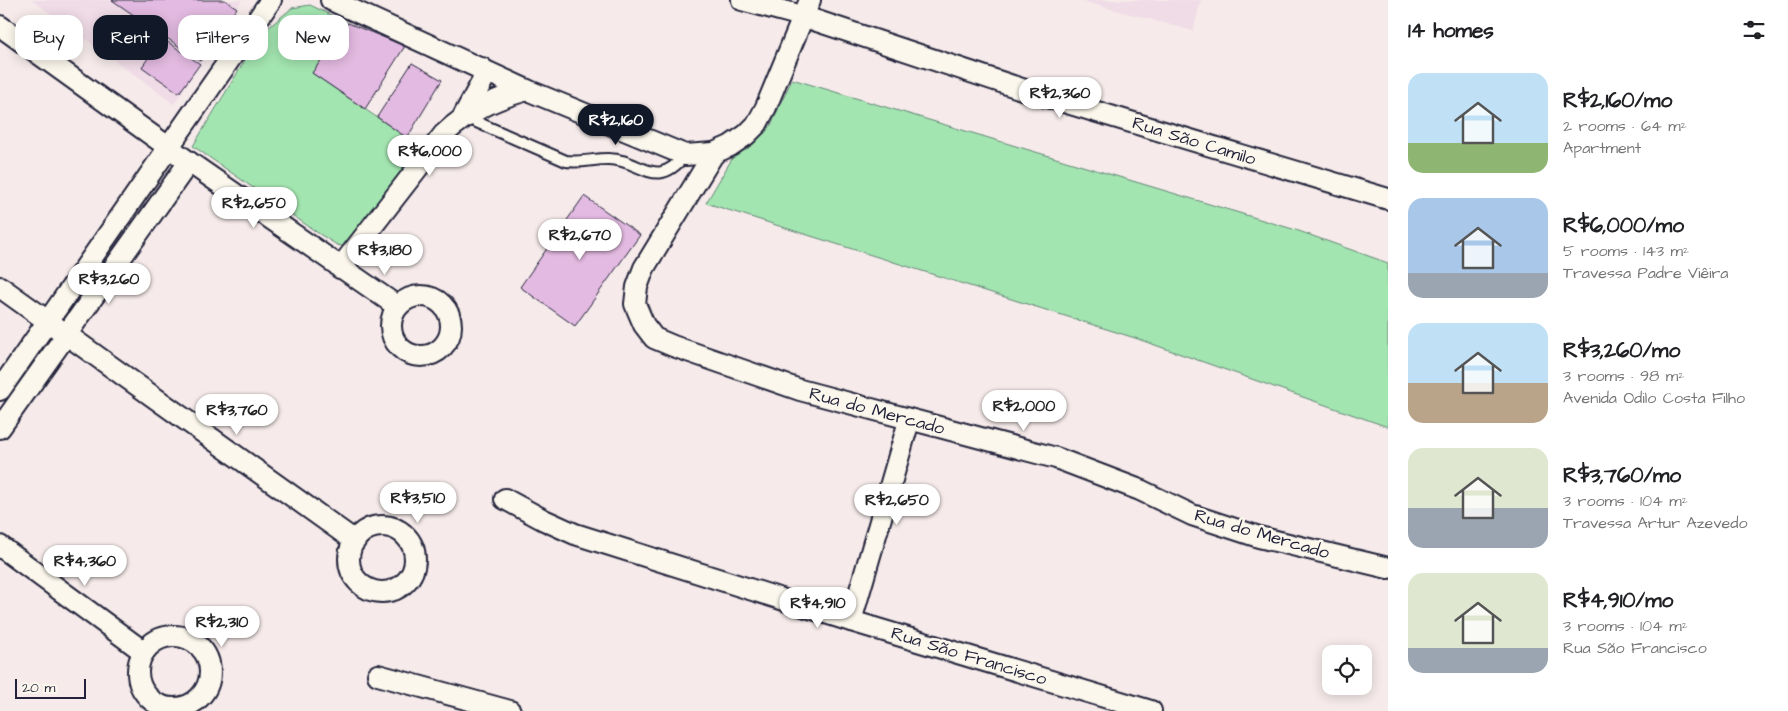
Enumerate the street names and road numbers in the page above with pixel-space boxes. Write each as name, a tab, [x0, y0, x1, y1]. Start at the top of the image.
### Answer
street label: Rua São Camilo	[1129, 110, 1259, 172]
street label: Rua do Mercado	[806, 381, 948, 441]
street label: Rua do Mercado	[1192, 503, 1332, 565]
street label: Rua São Francisco	[888, 620, 1050, 692]

